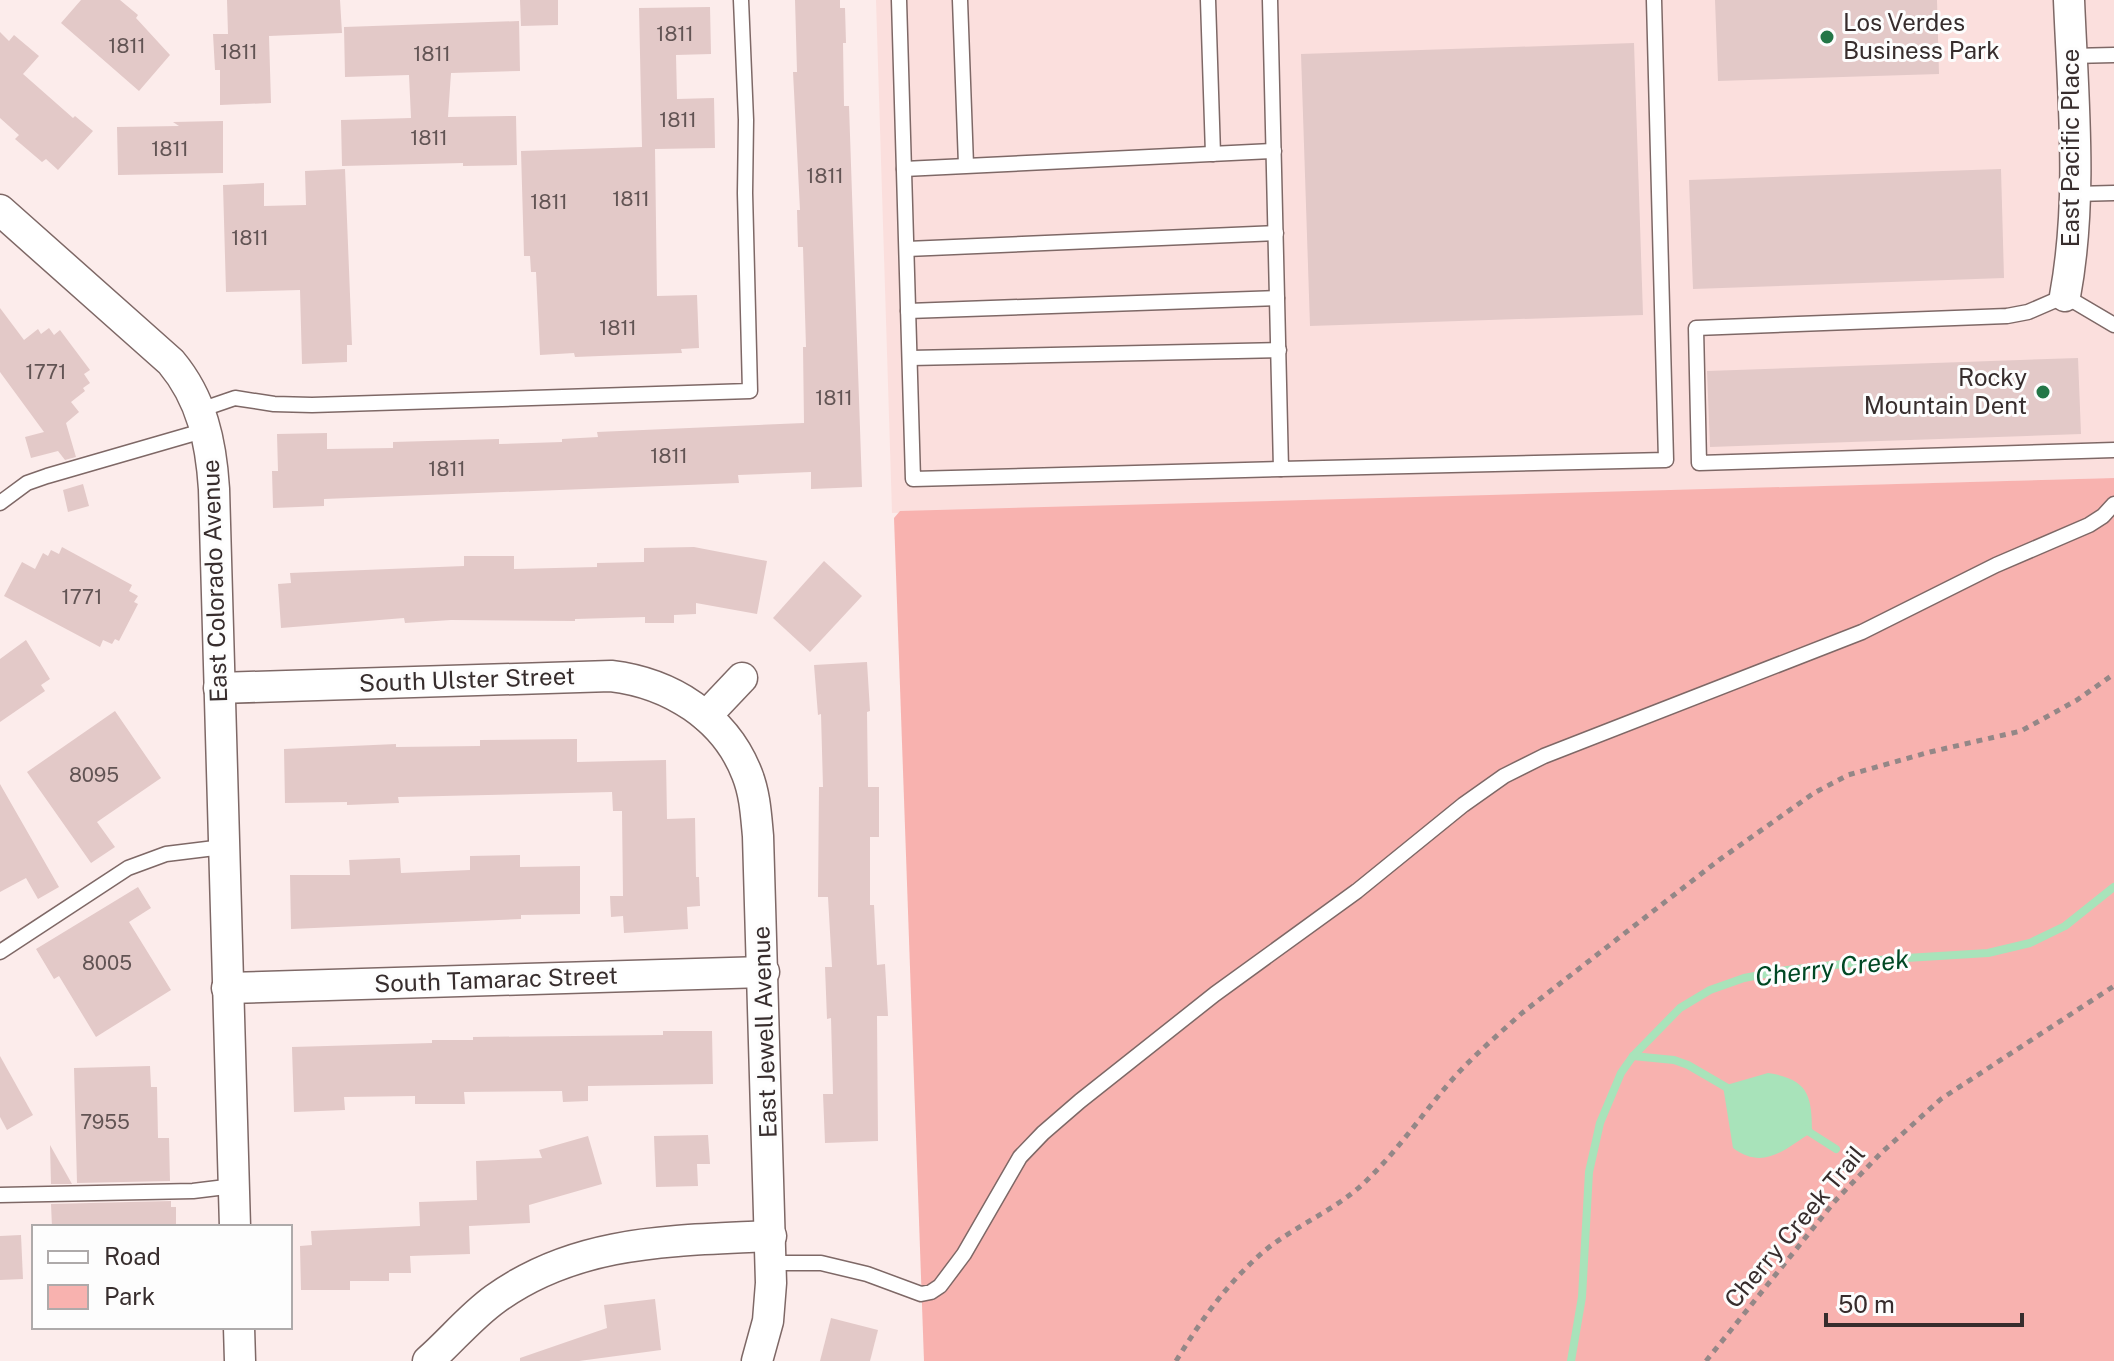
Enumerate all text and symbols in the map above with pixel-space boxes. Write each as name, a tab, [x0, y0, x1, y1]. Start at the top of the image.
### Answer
place label: Los Verdes Business Park	[1843, 8, 2000, 64]
house number: 1811	[656, 22, 694, 46]
marker: Los Verdes Business Park	[1818, 28, 1836, 46]
house number: 1811	[108, 34, 146, 58]
house number: 1811	[220, 40, 258, 64]
house number: 1811	[413, 42, 451, 66]
street label: East Pacific Place	[2056, 49, 2084, 247]
house number: 1811	[659, 108, 697, 132]
house number: 1811	[410, 126, 448, 150]
house number: 1811	[151, 137, 189, 161]
house number: 1811	[806, 164, 844, 188]
house number: 1811	[612, 187, 650, 211]
house number: 1811	[530, 190, 568, 214]
house number: 1811	[231, 226, 269, 250]
house number: 1811	[599, 316, 637, 340]
house number: 1771	[26, 360, 66, 384]
place label: Rocky Mountain Dent	[1864, 363, 2027, 419]
marker: Rocky Mountain Dent	[2034, 383, 2052, 401]
house number: 1811	[815, 386, 853, 410]
house number: 1811	[650, 444, 688, 468]
house number: 1811	[428, 457, 466, 481]
street label: East Colorado Avenue	[196, 459, 232, 703]
house number: 1771	[62, 585, 102, 609]
street label: South Ulster Street	[359, 661, 575, 697]
house number: 8095	[69, 763, 119, 787]
street label: East Jewell Avenue	[746, 926, 782, 1139]
water label: Cherry Creek	[1753, 943, 1911, 992]
house number: 8005	[82, 951, 132, 975]
street label: South Tamarac Street	[374, 961, 618, 997]
house number: 7955	[80, 1110, 130, 1134]
street label: Cherry Creek Trail	[1718, 1140, 1870, 1313]
legend	[32, 1225, 292, 1329]
text: Road	[104, 1242, 161, 1270]
scale bar	[1826, 1277, 2022, 1327]
text: Park	[104, 1282, 155, 1310]
text: 50 m	[1838, 1290, 1895, 1318]

